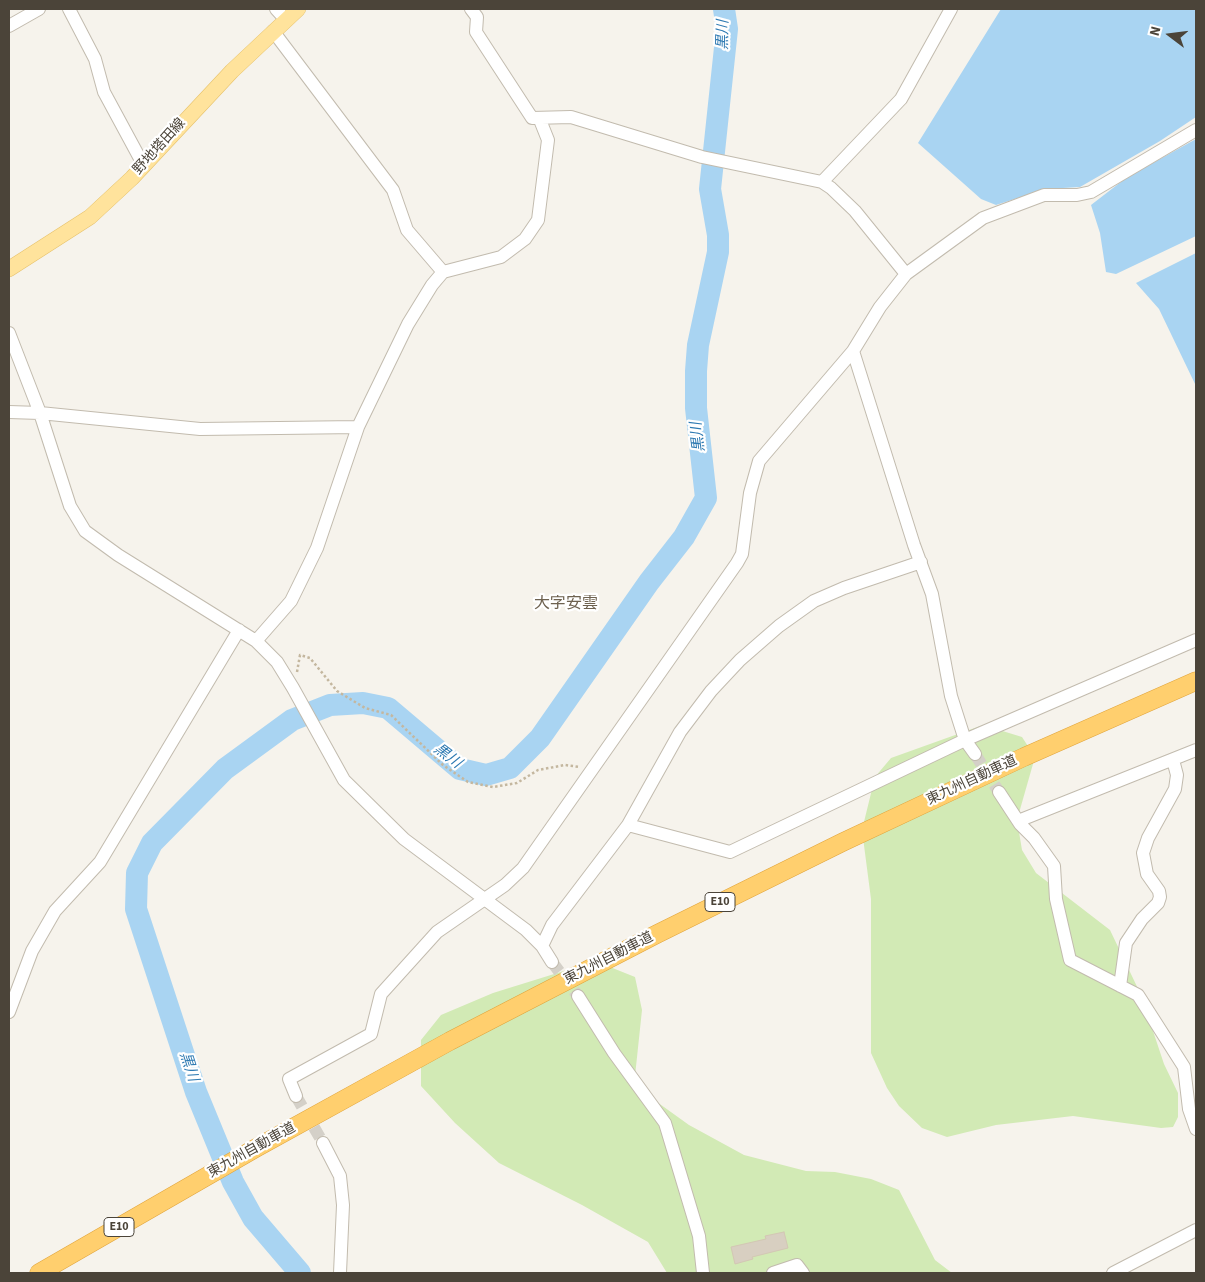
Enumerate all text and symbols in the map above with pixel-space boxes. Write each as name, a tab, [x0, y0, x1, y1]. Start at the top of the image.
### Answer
north arrow	[1145, 10, 1195, 60]
water label: 黒川	[715, 20, 733, 50]
text: N	[1145, 24, 1166, 38]
street label: 野地塔田線	[130, 115, 190, 179]
water label: 黒川	[688, 421, 710, 453]
district label: 大字安雲	[534, 594, 598, 614]
water label: 黒川	[430, 741, 464, 773]
street label: 東九州自動車道	[924, 753, 1020, 809]
road number: E10	[705, 892, 735, 912]
street label: 東九州自動車道	[562, 929, 656, 989]
water label: 黒川	[175, 1050, 201, 1084]
street label: 東九州自動車道	[205, 1120, 299, 1182]
road number: E10	[104, 1218, 134, 1236]

